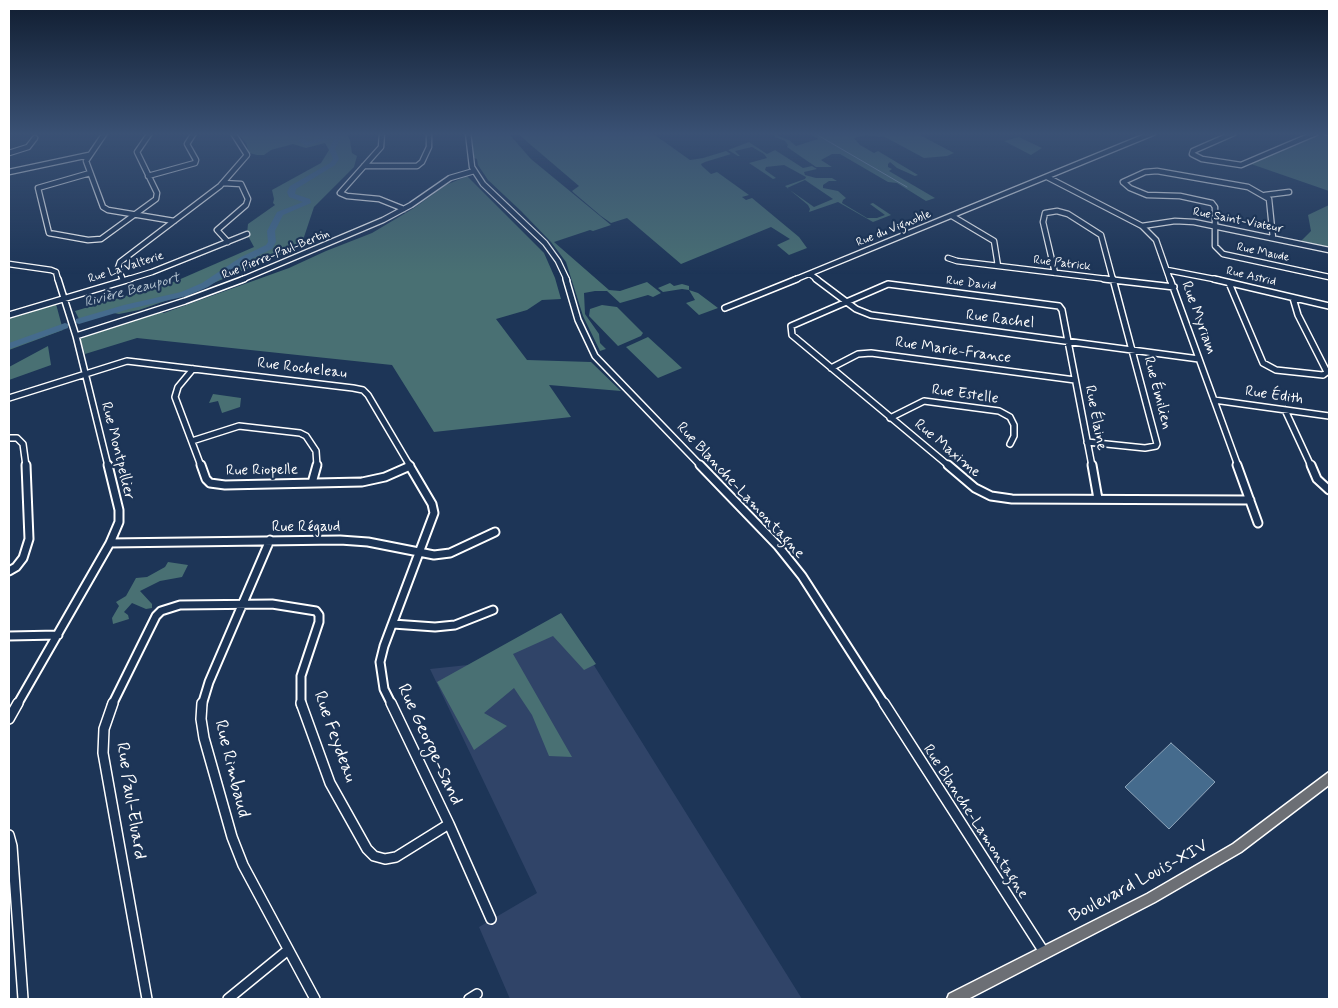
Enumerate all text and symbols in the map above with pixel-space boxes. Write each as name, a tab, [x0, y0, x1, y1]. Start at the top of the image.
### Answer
street label: Rue Saint-Viateur	[1192, 205, 1284, 237]
street label: Rue du Vignoble	[854, 207, 934, 251]
street label: Rue Pierre-Paul-Bertin	[220, 227, 332, 283]
street label: Rue Maude	[1235, 240, 1291, 266]
street label: Rue La Valterie	[86, 249, 166, 287]
street label: Rue Patrick	[1032, 253, 1092, 275]
street label: Rue Astrid	[1225, 264, 1277, 290]
water label: Rivière Beauport	[82, 270, 182, 312]
street label: Rue David	[945, 274, 997, 294]
street label: Rue Myriam	[1177, 279, 1219, 357]
street label: Rue Rachel	[965, 307, 1035, 333]
street label: Rue Marie-France	[894, 334, 1012, 368]
street label: Rue Rocheleau	[256, 355, 348, 383]
street label: Rue Émilien	[1139, 355, 1175, 431]
street label: Rue Estelle	[930, 381, 1000, 409]
street label: Rue Édith	[1244, 383, 1304, 409]
street label: Rue Élaine	[1080, 384, 1110, 452]
street label: Rue Montpellier	[96, 400, 138, 502]
street label: Rue Maxime	[910, 416, 984, 482]
street label: Rue Blanche-Lamontagne	[672, 419, 808, 563]
street label: Rue Riopelle	[226, 461, 298, 481]
street label: Rue Régaud	[272, 519, 340, 537]
street label: Rue George-Sand	[391, 681, 467, 809]
street label: Rue Feydeau	[308, 688, 360, 786]
street label: Rue Rimbaud	[208, 718, 254, 820]
street label: Rue Paul-Eluard	[110, 741, 150, 861]
street label: Rue Blanche-Lamontagne	[918, 742, 1032, 902]
street label: Boulevard Louis-XIV	[1066, 836, 1212, 928]

